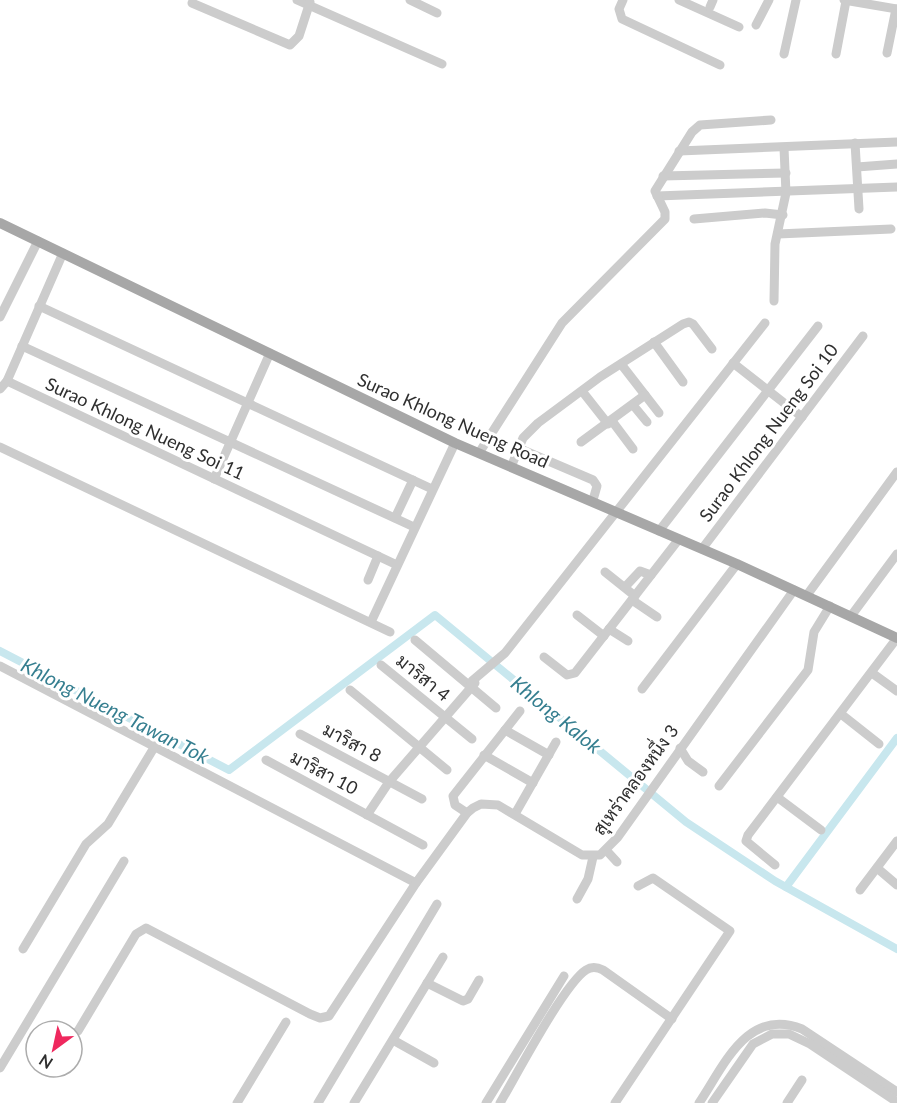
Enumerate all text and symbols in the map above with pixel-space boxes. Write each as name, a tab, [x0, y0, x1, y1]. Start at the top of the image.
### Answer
street label: Surao Khlong Nueng Soi 10	[694, 339, 842, 526]
street label: Surao Khlong Nueng Road	[354, 368, 553, 472]
street label: Surao Khlong Nueng Soi 11	[42, 372, 248, 484]
street label: มาริสา 4	[392, 649, 455, 706]
water label: Khlong Nueng Tawan Tok	[17, 652, 214, 768]
water label: Khlong Kalok	[507, 671, 607, 758]
street label: มาริสา 8	[320, 718, 385, 767]
street label: สุเหร่าคลองหนึ่ง 3	[585, 718, 684, 840]
street label: มาริสา 10	[287, 745, 362, 799]
north arrow	[24, 1019, 84, 1079]
text: N	[35, 1051, 56, 1073]

